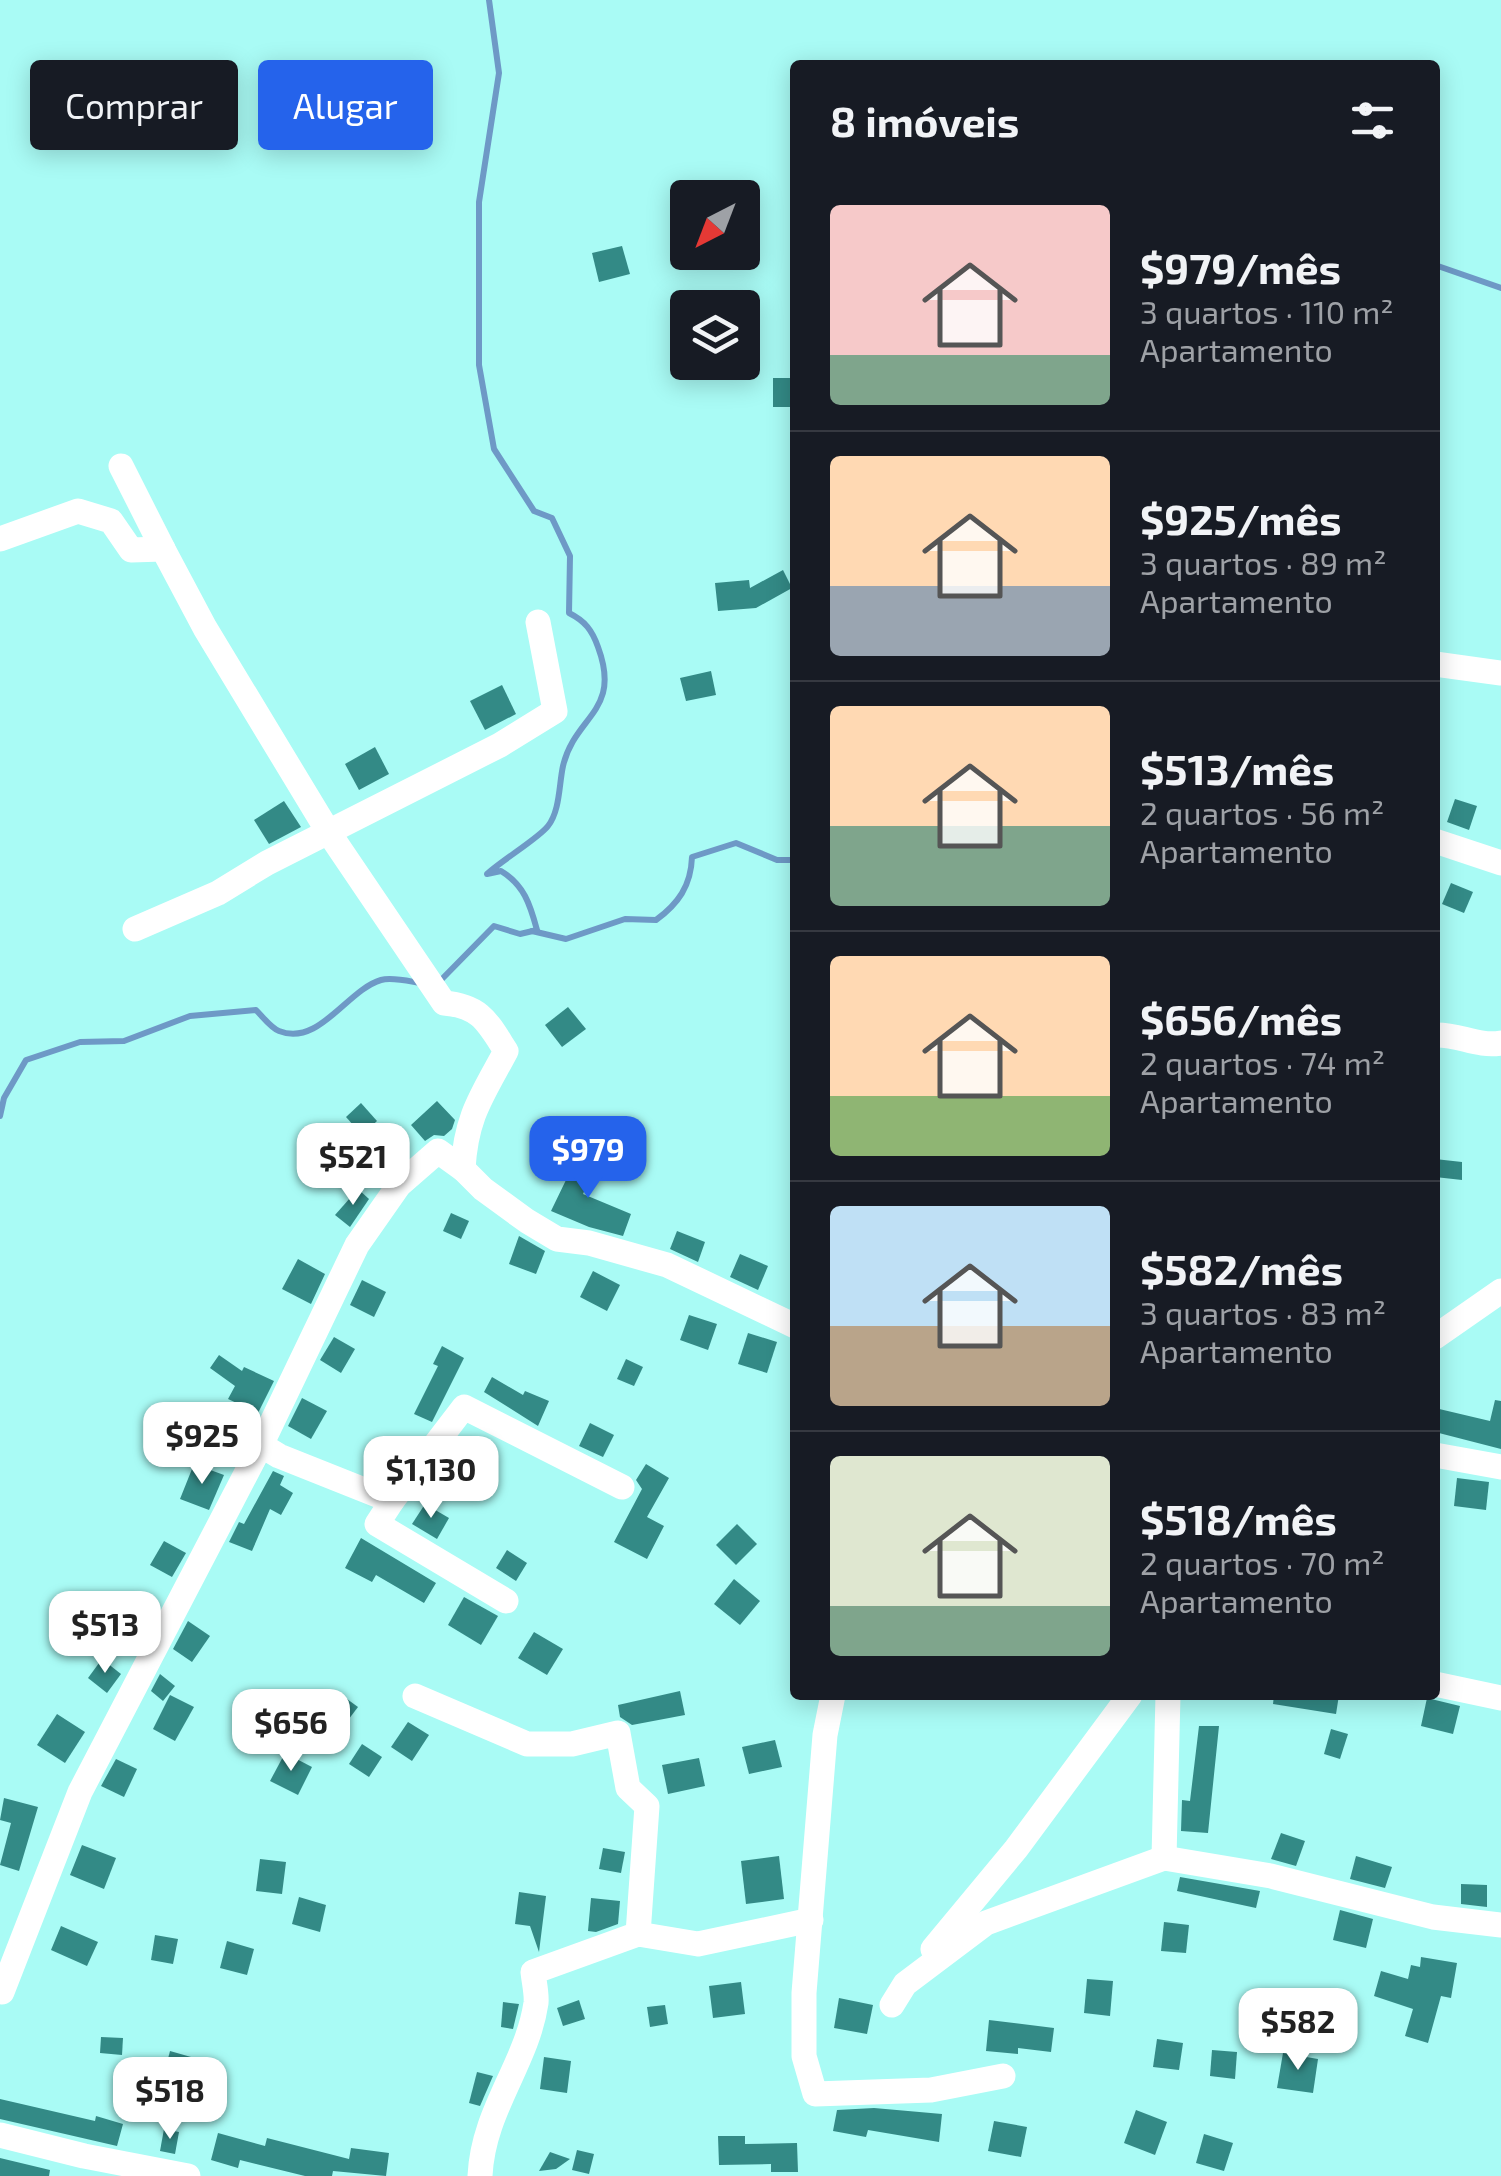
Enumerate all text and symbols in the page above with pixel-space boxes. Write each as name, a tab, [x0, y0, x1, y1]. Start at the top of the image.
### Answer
chip: Comprar	[30, 60, 238, 150]
chip: Alugar	[258, 60, 433, 150]
icon: filters	[1345, 93, 1400, 148]
text: 8 imóveis	[830, 95, 1019, 145]
north arrow	[670, 180, 760, 270]
map controls	[670, 180, 760, 380]
text: $979/mês	[1140, 242, 1341, 292]
icon: home	[910, 245, 1030, 365]
button: layers	[670, 290, 760, 380]
text: 3 quartos · 110 m²	[1140, 292, 1393, 330]
text: Apartamento	[1140, 330, 1333, 368]
text: $925/mês	[1140, 493, 1342, 543]
icon: home	[910, 496, 1030, 616]
text: 3 quartos · 89 m²	[1140, 543, 1386, 581]
text: Apartamento	[1140, 581, 1333, 619]
text: $513/mês	[1140, 743, 1334, 793]
icon: home	[910, 746, 1030, 866]
text: 2 quartos · 56 m²	[1140, 793, 1384, 831]
text: Apartamento	[1140, 831, 1333, 869]
text: $656/mês	[1140, 993, 1342, 1043]
icon: home	[910, 996, 1030, 1116]
text: 2 quartos · 74 m²	[1140, 1043, 1385, 1081]
text: Apartamento	[1140, 1081, 1333, 1119]
pin: $979	[529, 1116, 647, 1201]
pin: $521	[294, 1123, 412, 1208]
text: $979	[551, 1129, 625, 1167]
text: $521	[319, 1136, 387, 1174]
text: $582/mês	[1140, 1243, 1343, 1293]
icon: home	[910, 1246, 1030, 1366]
text: 3 quartos · 83 m²	[1140, 1293, 1386, 1331]
text: Apartamento	[1140, 1331, 1333, 1369]
pin: $925	[143, 1402, 261, 1487]
text: $925	[165, 1415, 239, 1453]
pin: $1,130	[350, 1436, 512, 1521]
text: $1,130	[386, 1449, 476, 1487]
text: $518/mês	[1140, 1493, 1337, 1543]
icon: home	[910, 1496, 1030, 1616]
text: 2 quartos · 70 m²	[1140, 1543, 1385, 1581]
text: Apartamento	[1140, 1581, 1333, 1619]
pin: $513	[46, 1591, 164, 1676]
text: $513	[71, 1604, 139, 1642]
pin: $656	[232, 1689, 350, 1774]
text: $656	[254, 1702, 328, 1740]
pin: $582	[1239, 1988, 1357, 2073]
text: $582	[1261, 2001, 1335, 2039]
pin: $518	[111, 2057, 229, 2142]
text: $518	[135, 2070, 205, 2108]

